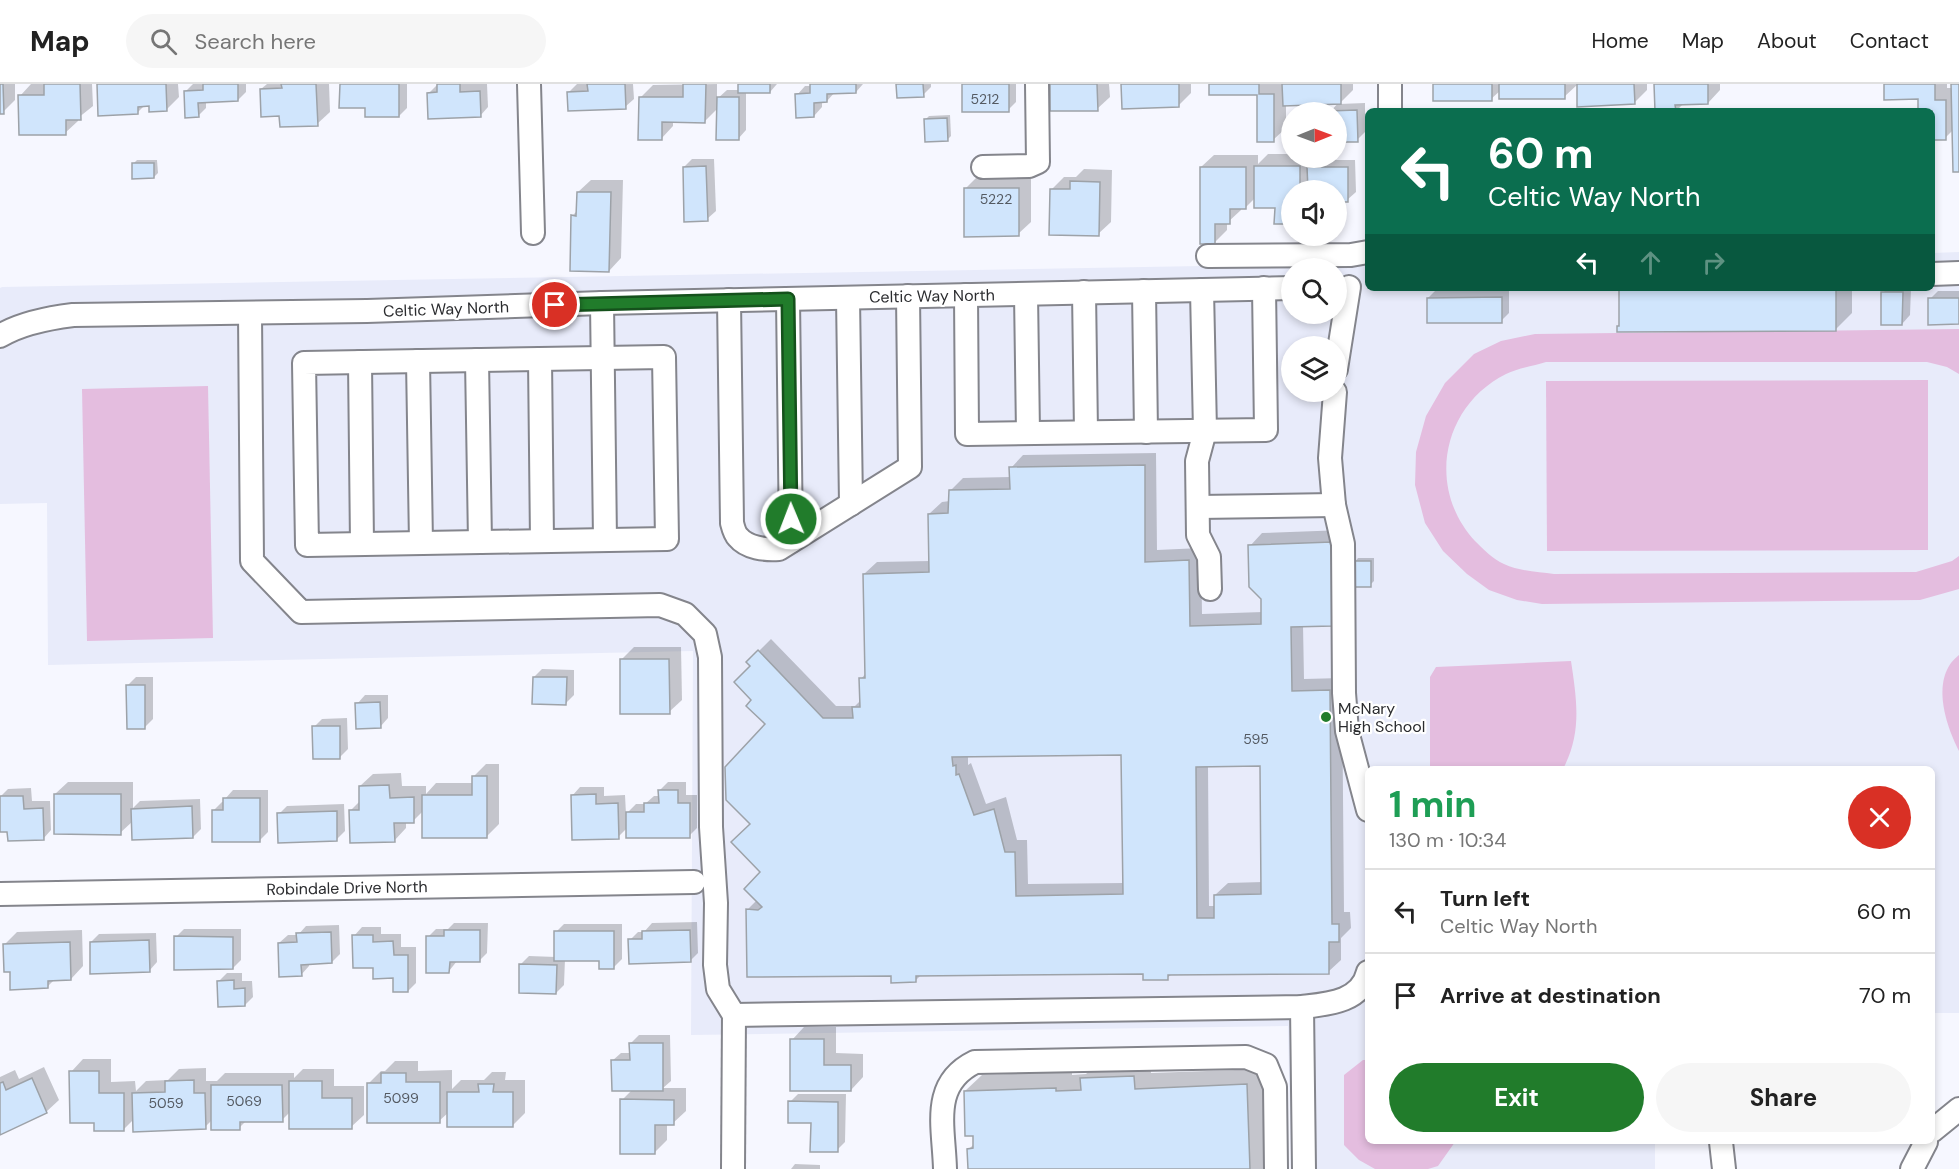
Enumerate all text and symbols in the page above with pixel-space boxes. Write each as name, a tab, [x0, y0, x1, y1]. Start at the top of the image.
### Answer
search box	[126, 14, 546, 68]
text: Map	[30, 23, 90, 60]
icon: search	[147, 25, 180, 58]
text: Search here	[195, 27, 316, 56]
text: Home	[1591, 27, 1649, 55]
text: Map	[1682, 27, 1724, 55]
text: About	[1757, 27, 1817, 55]
text: Contact	[1850, 27, 1929, 55]
house number: 5212	[971, 90, 999, 108]
north arrow	[1281, 102, 1347, 168]
map controls	[1281, 102, 1347, 402]
text: 60 m	[1488, 126, 1594, 181]
icon: left	[1389, 132, 1467, 210]
text: Celtic Way North	[1488, 179, 1700, 214]
button: sound	[1281, 180, 1347, 246]
house number: 5222	[980, 190, 1012, 208]
icon: left	[1571, 246, 1604, 279]
icon: ahead	[1634, 246, 1667, 279]
icon: right	[1697, 246, 1730, 279]
button: search	[1281, 258, 1347, 324]
pin	[529, 279, 580, 330]
street label: Celtic Way North	[869, 284, 995, 308]
icon: arrive	[538, 288, 571, 321]
street label: Celtic Way North	[383, 296, 509, 322]
button: layers	[1281, 336, 1347, 402]
position arrow	[759, 487, 823, 551]
place label: McNary High School	[1338, 698, 1425, 737]
marker: McNary High School	[1319, 710, 1333, 724]
house number: 595	[1243, 730, 1269, 748]
text: 1 min	[1389, 781, 1477, 828]
button: close	[1848, 786, 1911, 849]
text: 130 m · 10:34	[1389, 827, 1506, 853]
street label: Robindale Drive North	[266, 876, 428, 900]
text: Turn left	[1440, 884, 1530, 913]
icon: left	[1389, 895, 1422, 928]
text: 60 m	[1857, 897, 1911, 926]
text: Celtic Way North	[1440, 913, 1597, 939]
icon: arrive	[1389, 979, 1422, 1012]
text: Arrive at destination	[1440, 981, 1661, 1010]
text: 70 m	[1859, 981, 1911, 1010]
button: Exit	[1389, 1063, 1644, 1132]
button: Share	[1656, 1063, 1911, 1132]
house number: 5099	[383, 1089, 419, 1107]
house number: 5069	[226, 1092, 262, 1110]
house number: 5059	[148, 1094, 184, 1112]

